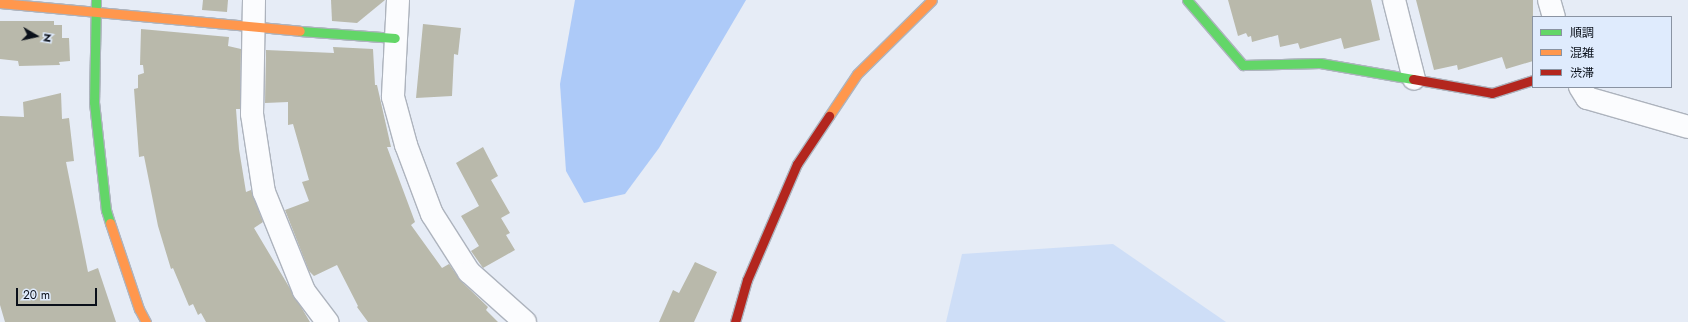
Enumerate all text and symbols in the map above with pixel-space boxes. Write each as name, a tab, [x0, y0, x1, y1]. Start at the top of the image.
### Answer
north arrow	[16, 16, 56, 56]
legend	[1532, 16, 1672, 88]
text: 順調	[1570, 24, 1594, 42]
text: N	[39, 32, 56, 43]
text: 混雑	[1570, 44, 1594, 62]
text: 渋滞	[1570, 64, 1594, 82]
scale bar	[18, 280, 99, 306]
text: 20 m	[23, 286, 50, 304]

